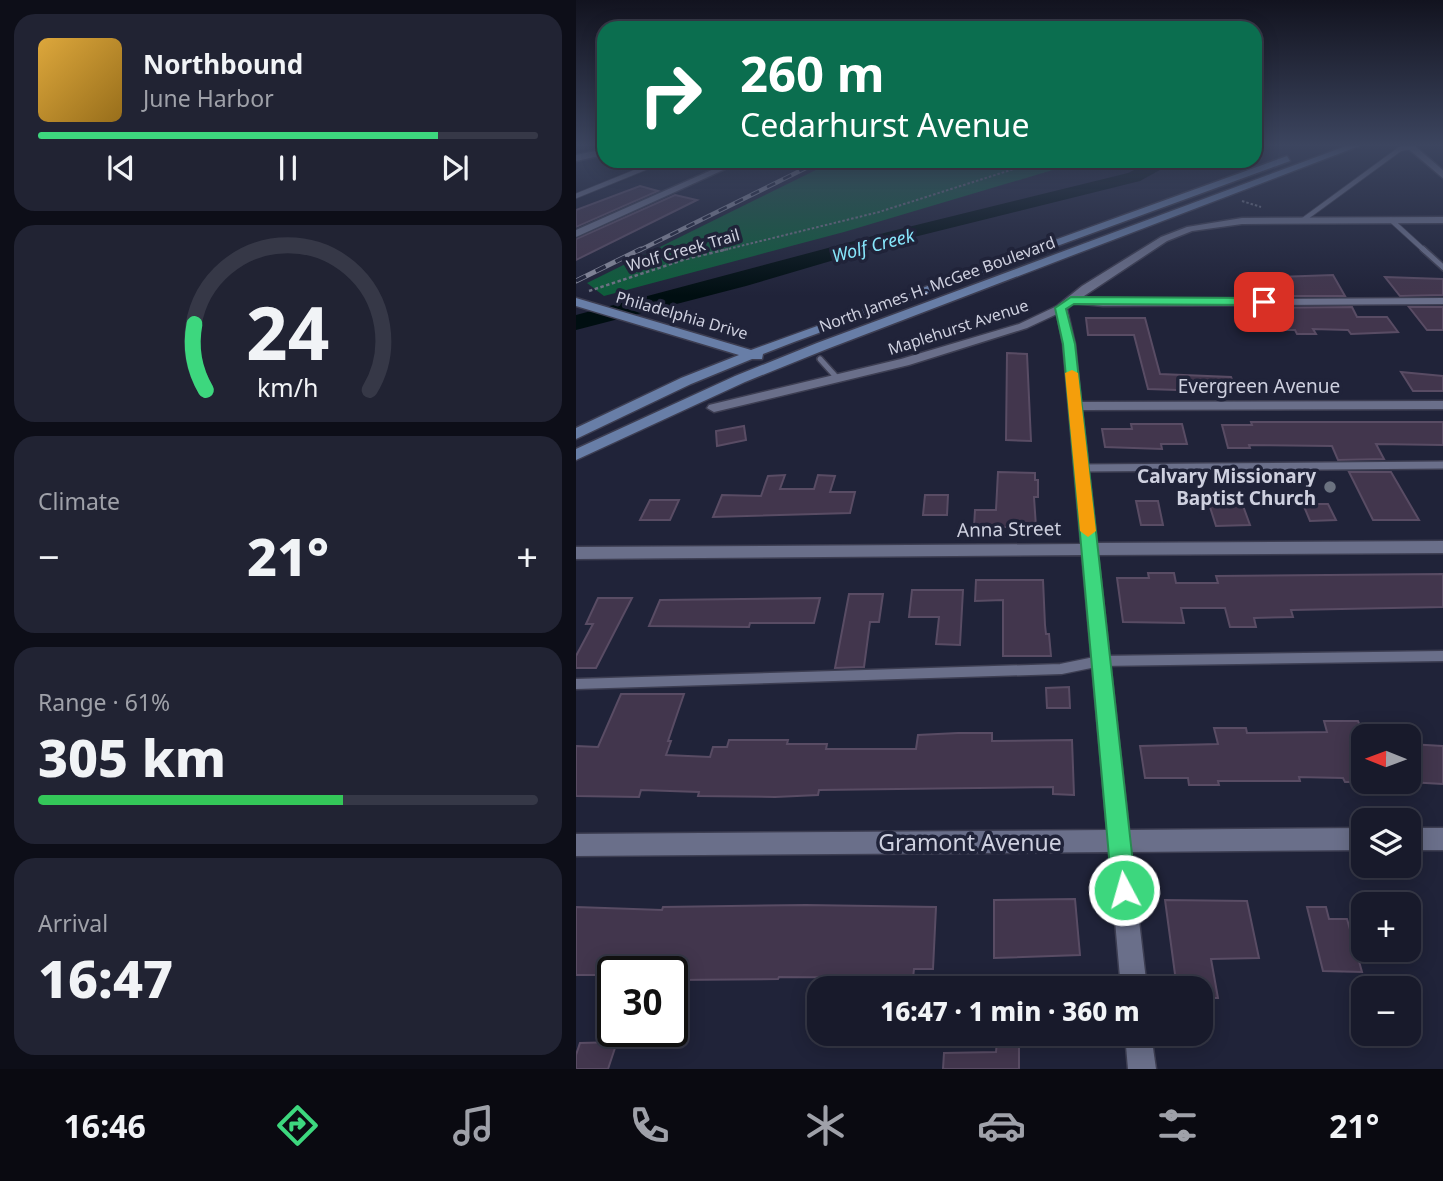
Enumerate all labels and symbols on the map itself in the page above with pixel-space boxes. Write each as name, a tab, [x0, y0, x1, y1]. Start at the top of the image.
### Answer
water label: Wolf Creek	[829, 222, 918, 268]
street label: Wolf Creek Trail	[624, 223, 742, 277]
street label: North James H. McGee Boulevard	[816, 231, 1058, 337]
pin	[1234, 272, 1294, 332]
street label: Philadelphia Drive	[613, 286, 751, 344]
street label: Maplehurst Avenue	[885, 294, 1031, 360]
street label: Evergreen Avenue	[1178, 373, 1340, 399]
place label: Calvary Missionary Baptist Church	[1137, 463, 1316, 511]
marker: Calvary Missionary Baptist Church	[1322, 479, 1338, 495]
street label: Anna Street	[957, 515, 1061, 543]
north arrow	[1351, 724, 1421, 794]
street label: Gramont Avenue	[878, 826, 1062, 858]
position arrow	[1087, 853, 1161, 927]
speed limit sign: 30	[597, 956, 688, 1047]

